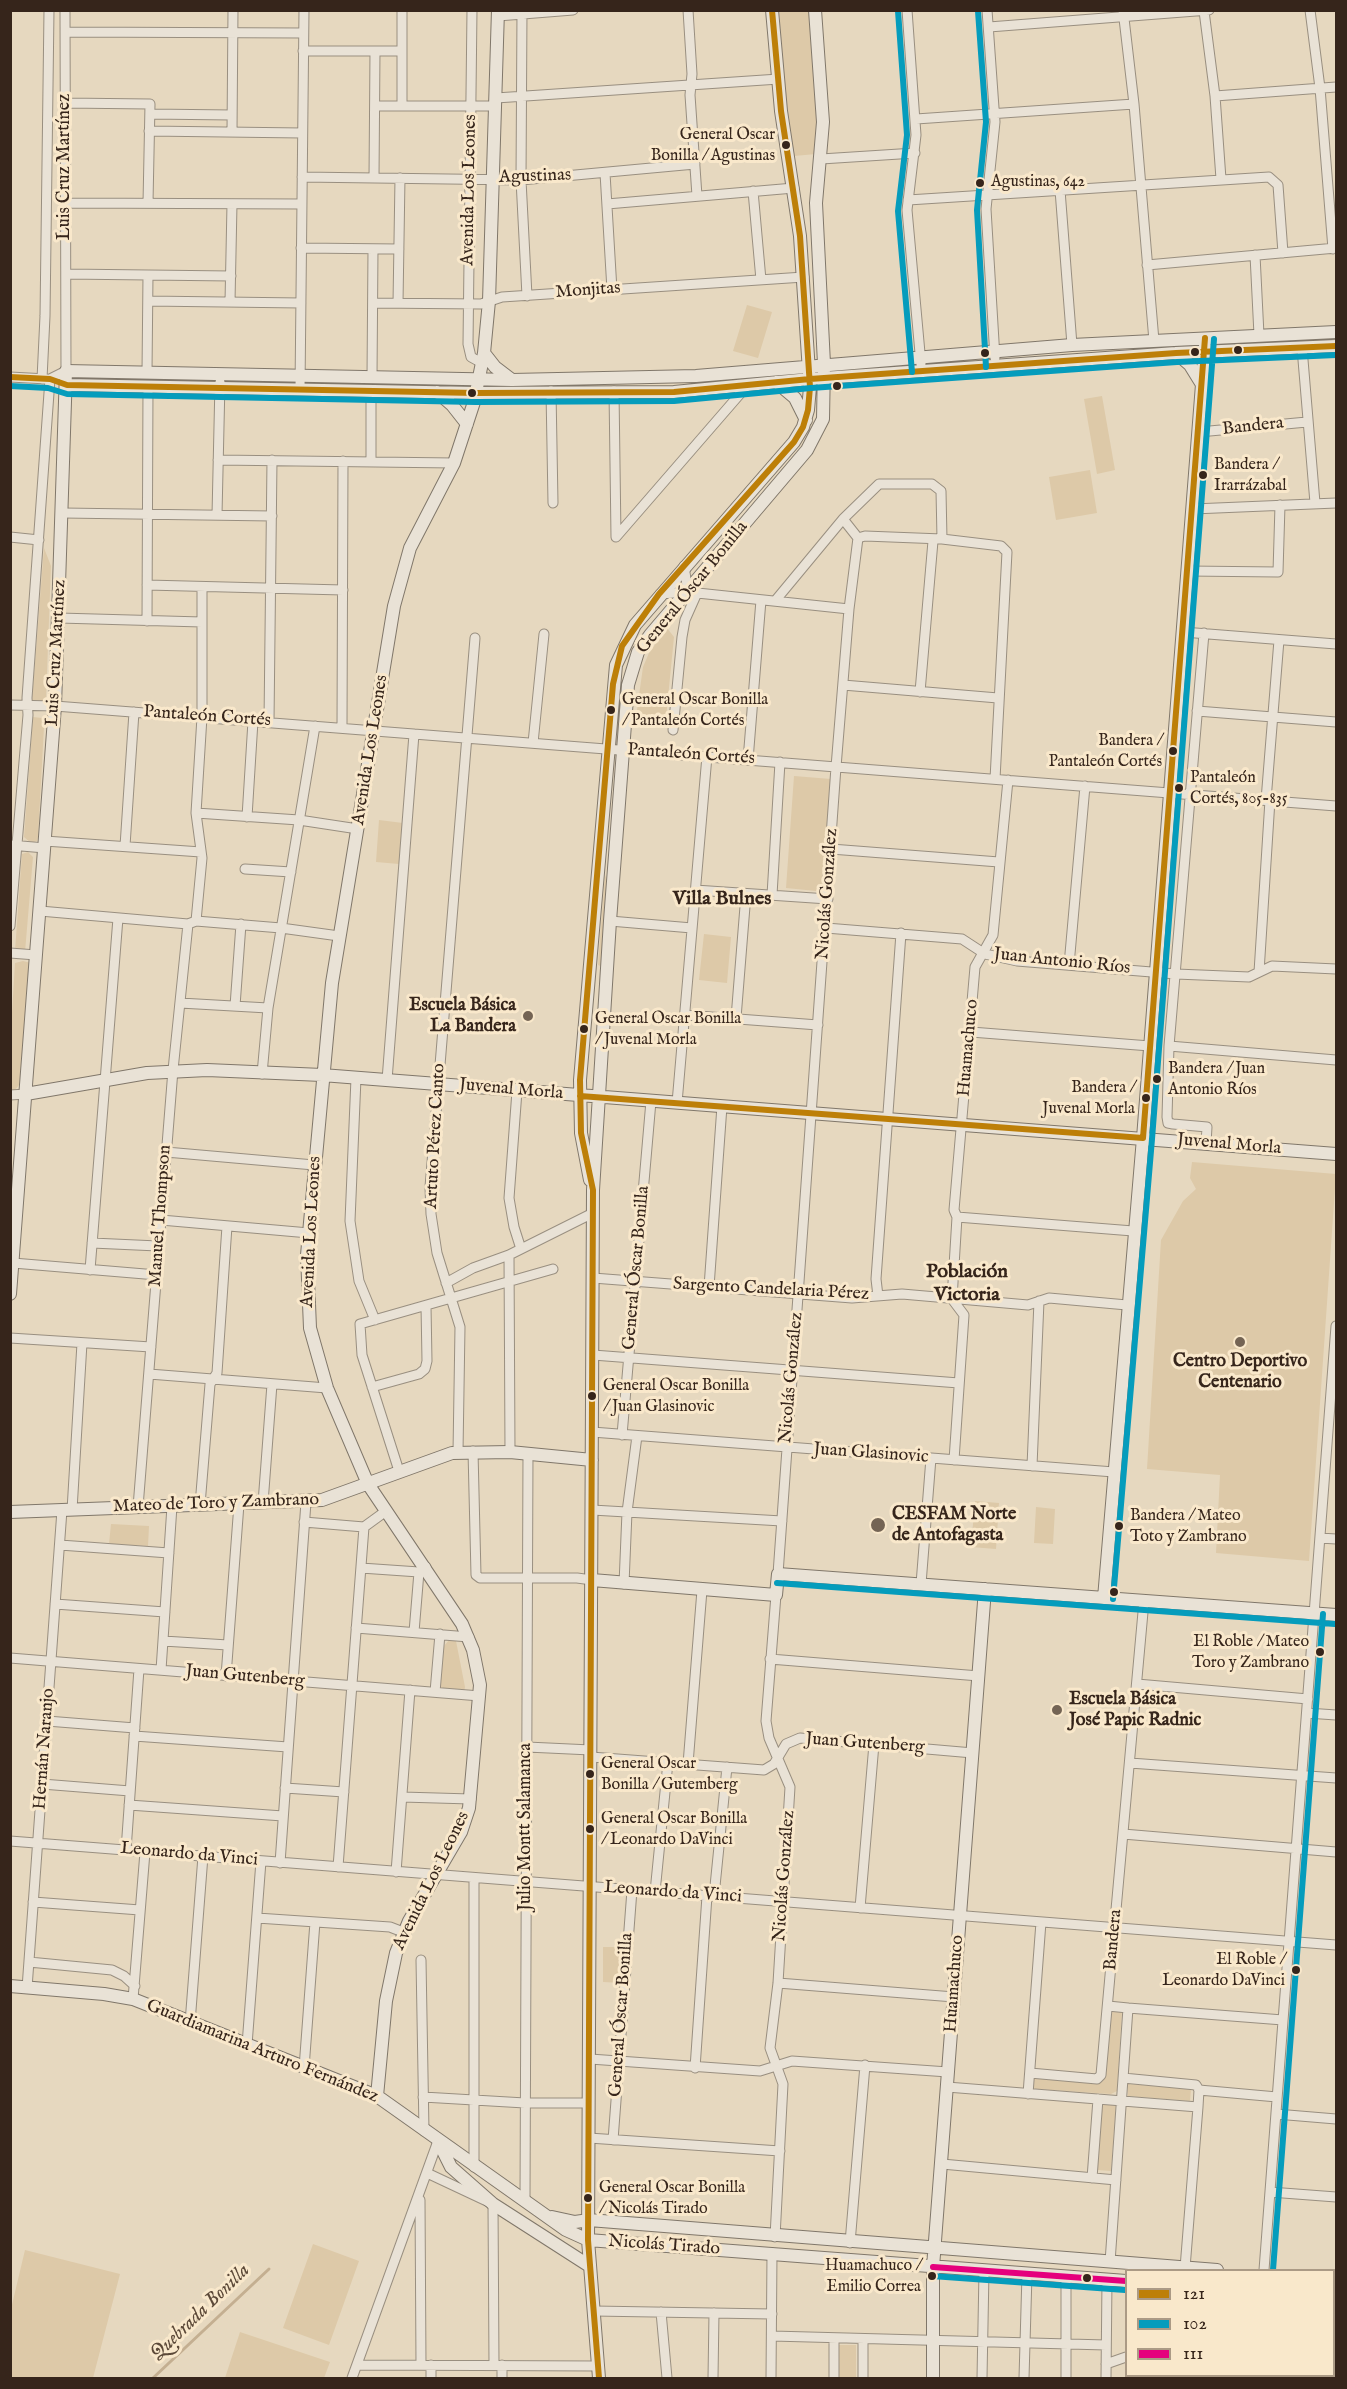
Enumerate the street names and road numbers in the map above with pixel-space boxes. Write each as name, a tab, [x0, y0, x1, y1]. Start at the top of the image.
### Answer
street label: Luis Cruz Martínez	[54, 94, 76, 240]
street label: Avenida Los Leones	[458, 114, 482, 266]
street label: Agustinas	[499, 165, 571, 189]
street label: Monjitas	[555, 278, 621, 304]
street label: Bandera	[1221, 413, 1285, 441]
street label: General Óscar Bonilla	[633, 517, 753, 659]
street label: Luis Cruz Martínez	[42, 579, 72, 727]
street label: Avenida Los Leones	[348, 673, 394, 827]
street label: Pantaleón Cortés	[143, 702, 271, 732]
street label: Pantaleón Cortés	[627, 740, 755, 770]
street label: Nicolás González	[813, 828, 843, 960]
street label: Juan Antonio Ríos	[993, 944, 1131, 980]
street label: Huamachuco	[954, 998, 984, 1098]
street label: Artuto Pérez Canto	[421, 1063, 451, 1209]
street label: Juvenal Morla	[458, 1075, 564, 1105]
street label: Juvenal Morla	[1176, 1130, 1282, 1160]
street label: Manuel Thompson	[145, 1144, 177, 1288]
street label: Avenida Los Leones	[297, 1156, 327, 1308]
street label: General Óscar Bonilla	[619, 1185, 655, 1351]
street label: Sargento Candelaria Pérez	[672, 1274, 870, 1306]
street label: Nicolás González	[776, 1312, 808, 1444]
street label: Juan Glasinovic	[813, 1439, 929, 1469]
street label: Mateo de Toro y Zambrano	[113, 1490, 319, 1518]
street label: Juan Gutenberg	[185, 1661, 305, 1693]
street label: Hernán Naranjo	[30, 1688, 60, 1810]
street label: Juan Gutenberg	[805, 1729, 925, 1759]
street label: Julio Montt Salamanca	[515, 1743, 537, 1911]
street label: Avenida Los Leones	[389, 1808, 475, 1954]
street label: Nicolás González	[770, 1810, 800, 1942]
street label: Leonardo da Vinci	[119, 1838, 259, 1872]
street label: Leonardo da Vinci	[603, 1877, 743, 1909]
street label: Bandera	[1101, 1908, 1127, 1972]
street label: General Óscar Bonilla	[605, 1932, 639, 2098]
street label: Huamachuco	[941, 1934, 969, 2034]
street label: Guardiamarina Arturo Fernández	[143, 1995, 381, 2109]
street label: Nicolás Tirado	[607, 2231, 721, 2261]

